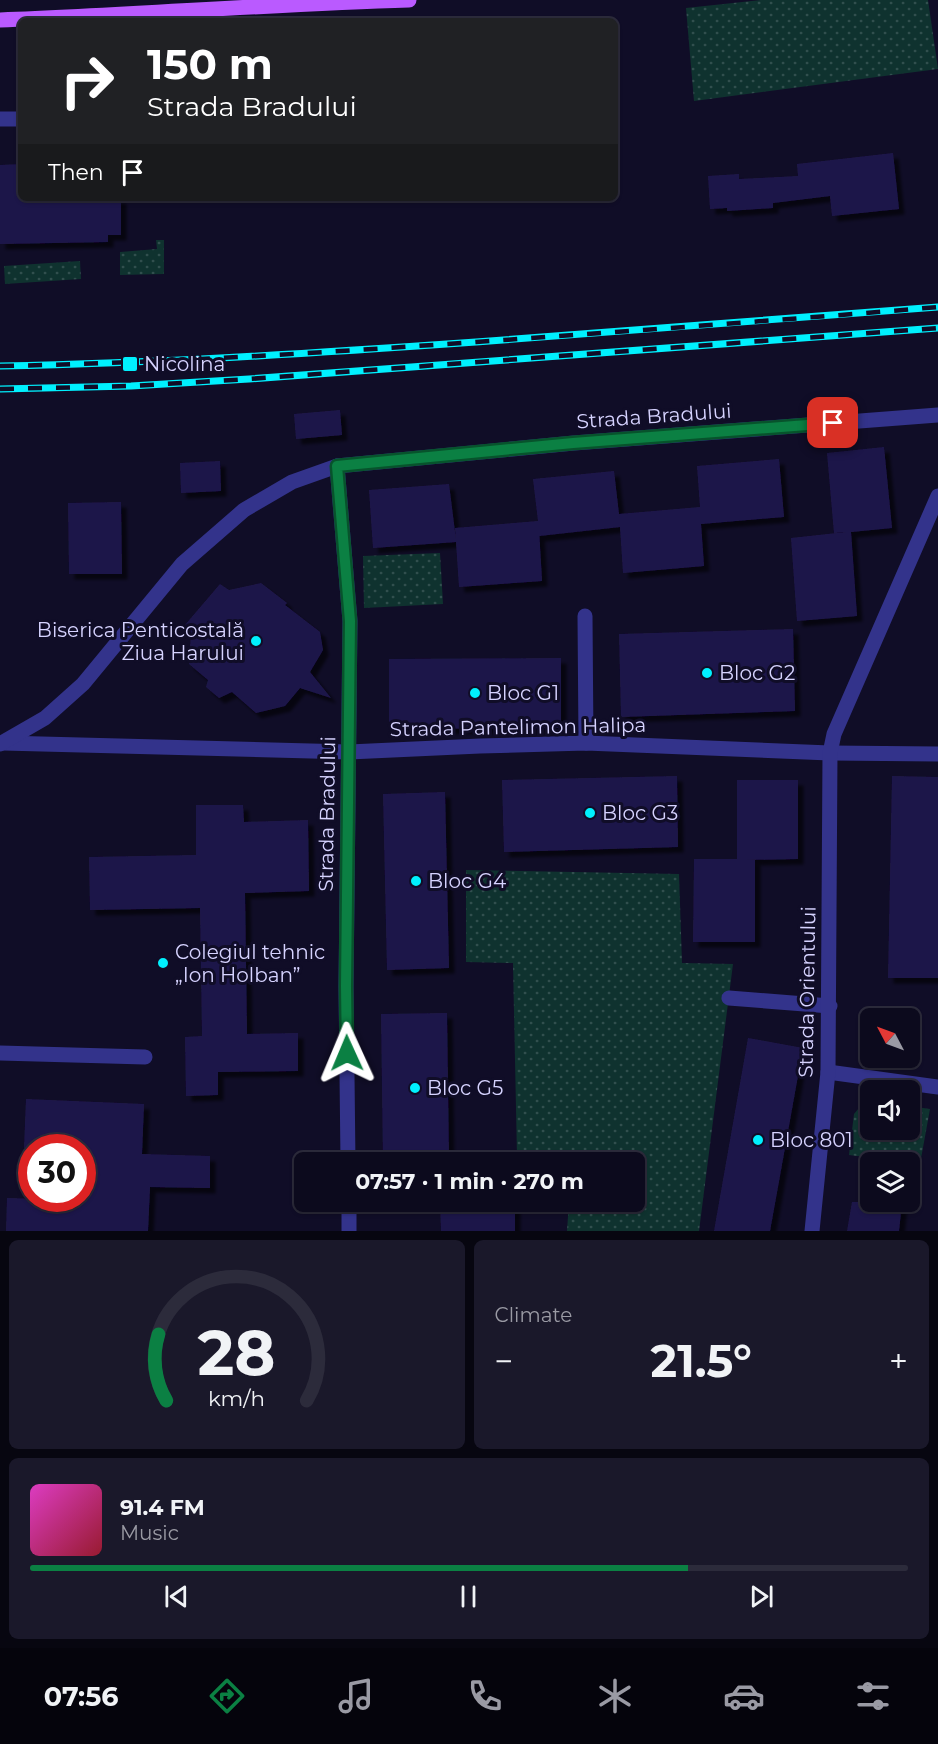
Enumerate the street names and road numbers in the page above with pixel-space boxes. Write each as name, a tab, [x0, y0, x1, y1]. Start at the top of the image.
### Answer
street label: Strada Bradului	[576, 399, 732, 433]
street label: Strada Pantelimon Halipa	[389, 713, 647, 741]
street label: Strada Bradului	[314, 736, 340, 892]
street label: Strada Orientului	[794, 906, 820, 1078]

